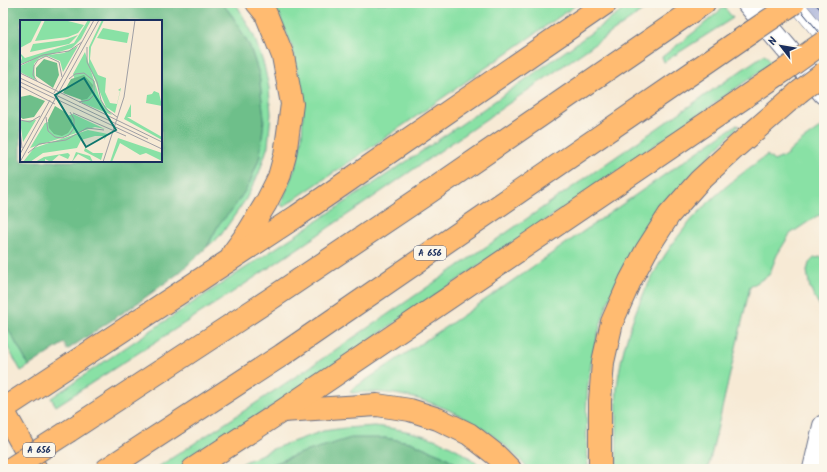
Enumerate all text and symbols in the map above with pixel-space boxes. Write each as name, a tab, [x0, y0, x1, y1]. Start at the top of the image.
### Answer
inset map	[20, 20, 162, 162]
north arrow	[761, 26, 801, 66]
text: N	[764, 34, 783, 49]
road number: A 656	[414, 246, 446, 260]
road number: A 656	[23, 443, 55, 457]

